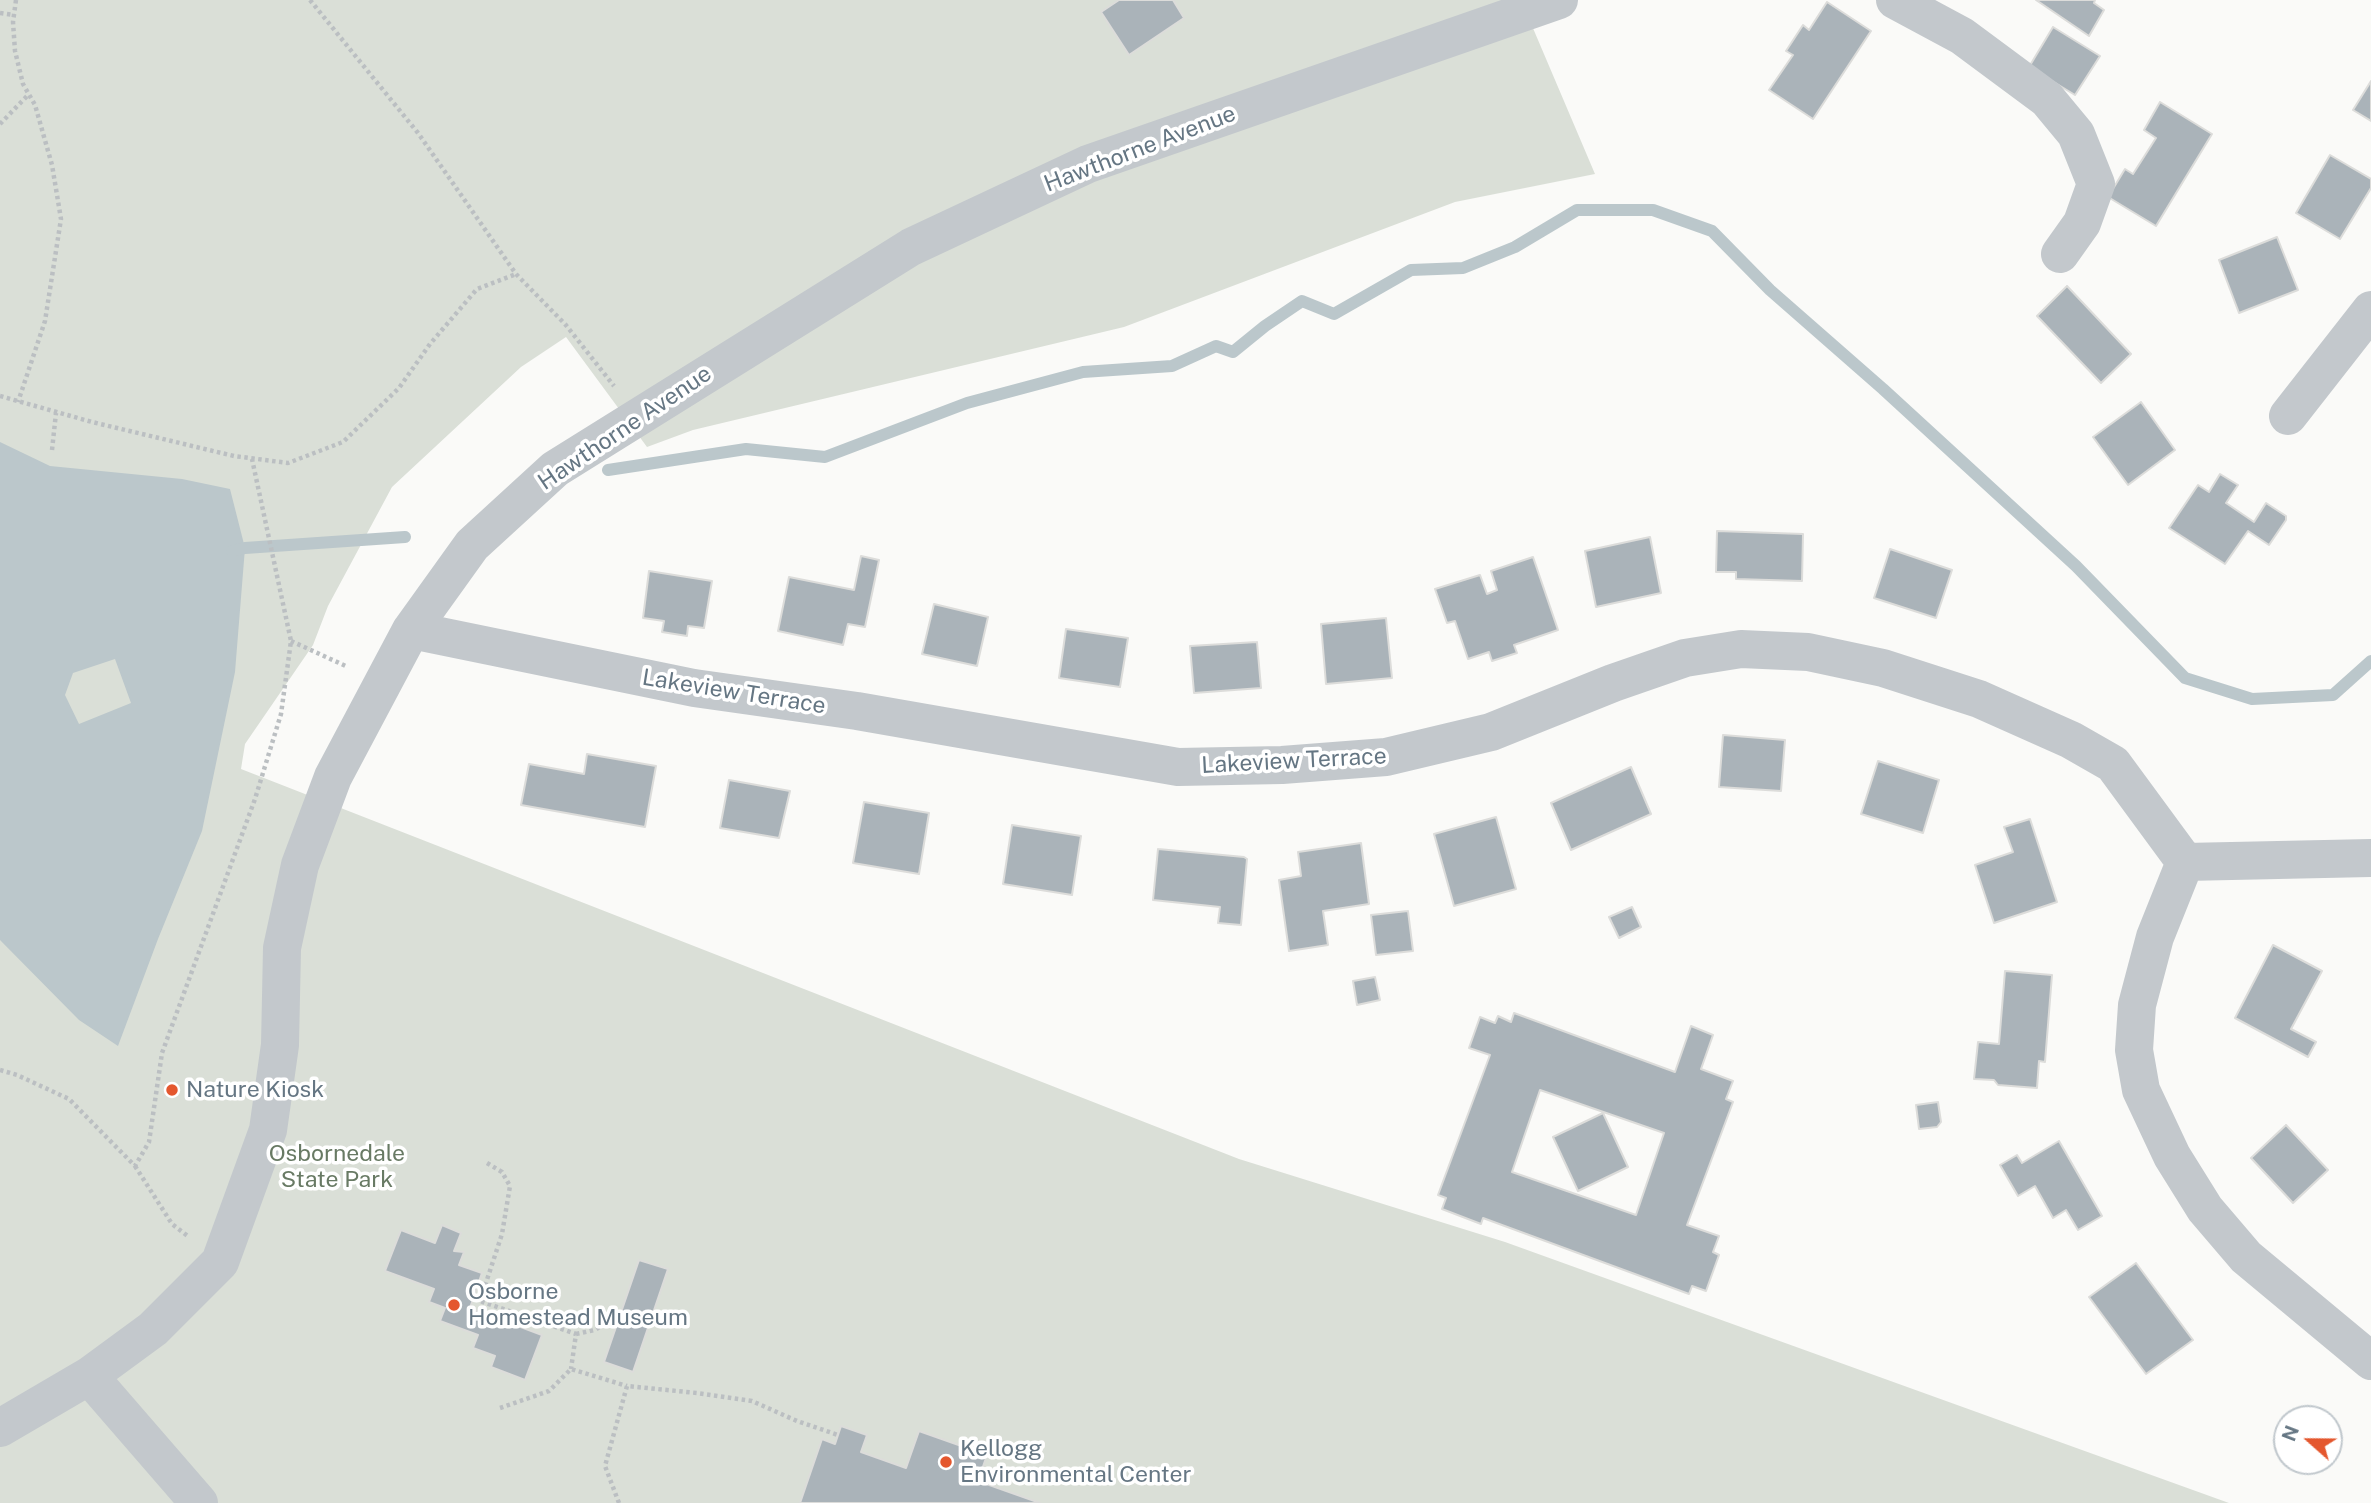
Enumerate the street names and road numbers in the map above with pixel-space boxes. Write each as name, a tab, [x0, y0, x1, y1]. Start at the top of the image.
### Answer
street label: Hawthorne Avenue	[1040, 100, 1240, 198]
street label: Hawthorne Avenue	[533, 360, 717, 496]
street label: Lakeview Terrace	[640, 664, 828, 720]
street label: Lakeview Terrace	[1201, 742, 1387, 780]

